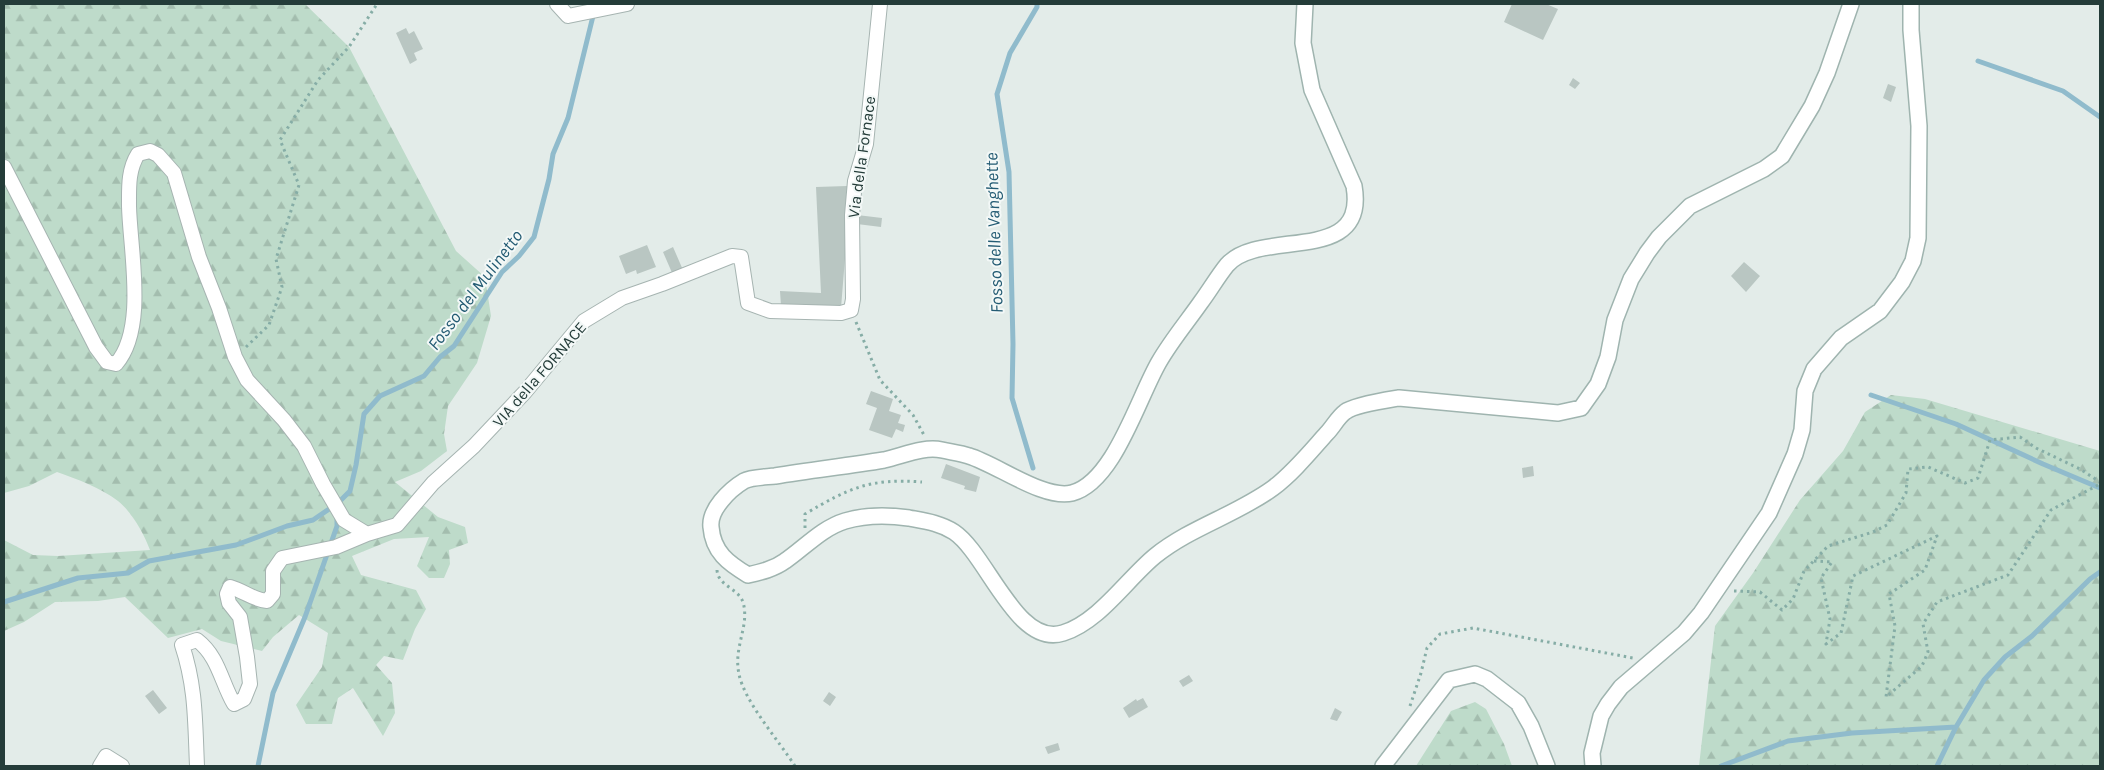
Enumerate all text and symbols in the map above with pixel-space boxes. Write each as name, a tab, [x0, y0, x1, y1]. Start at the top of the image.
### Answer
street label: Via della Fornace	[844, 95, 879, 219]
water label: Fosso delle Vanghette	[980, 152, 1008, 314]
water label: Fosso del Mulinetto	[423, 225, 528, 355]
street label: VIA della FORNACE	[489, 318, 590, 431]

